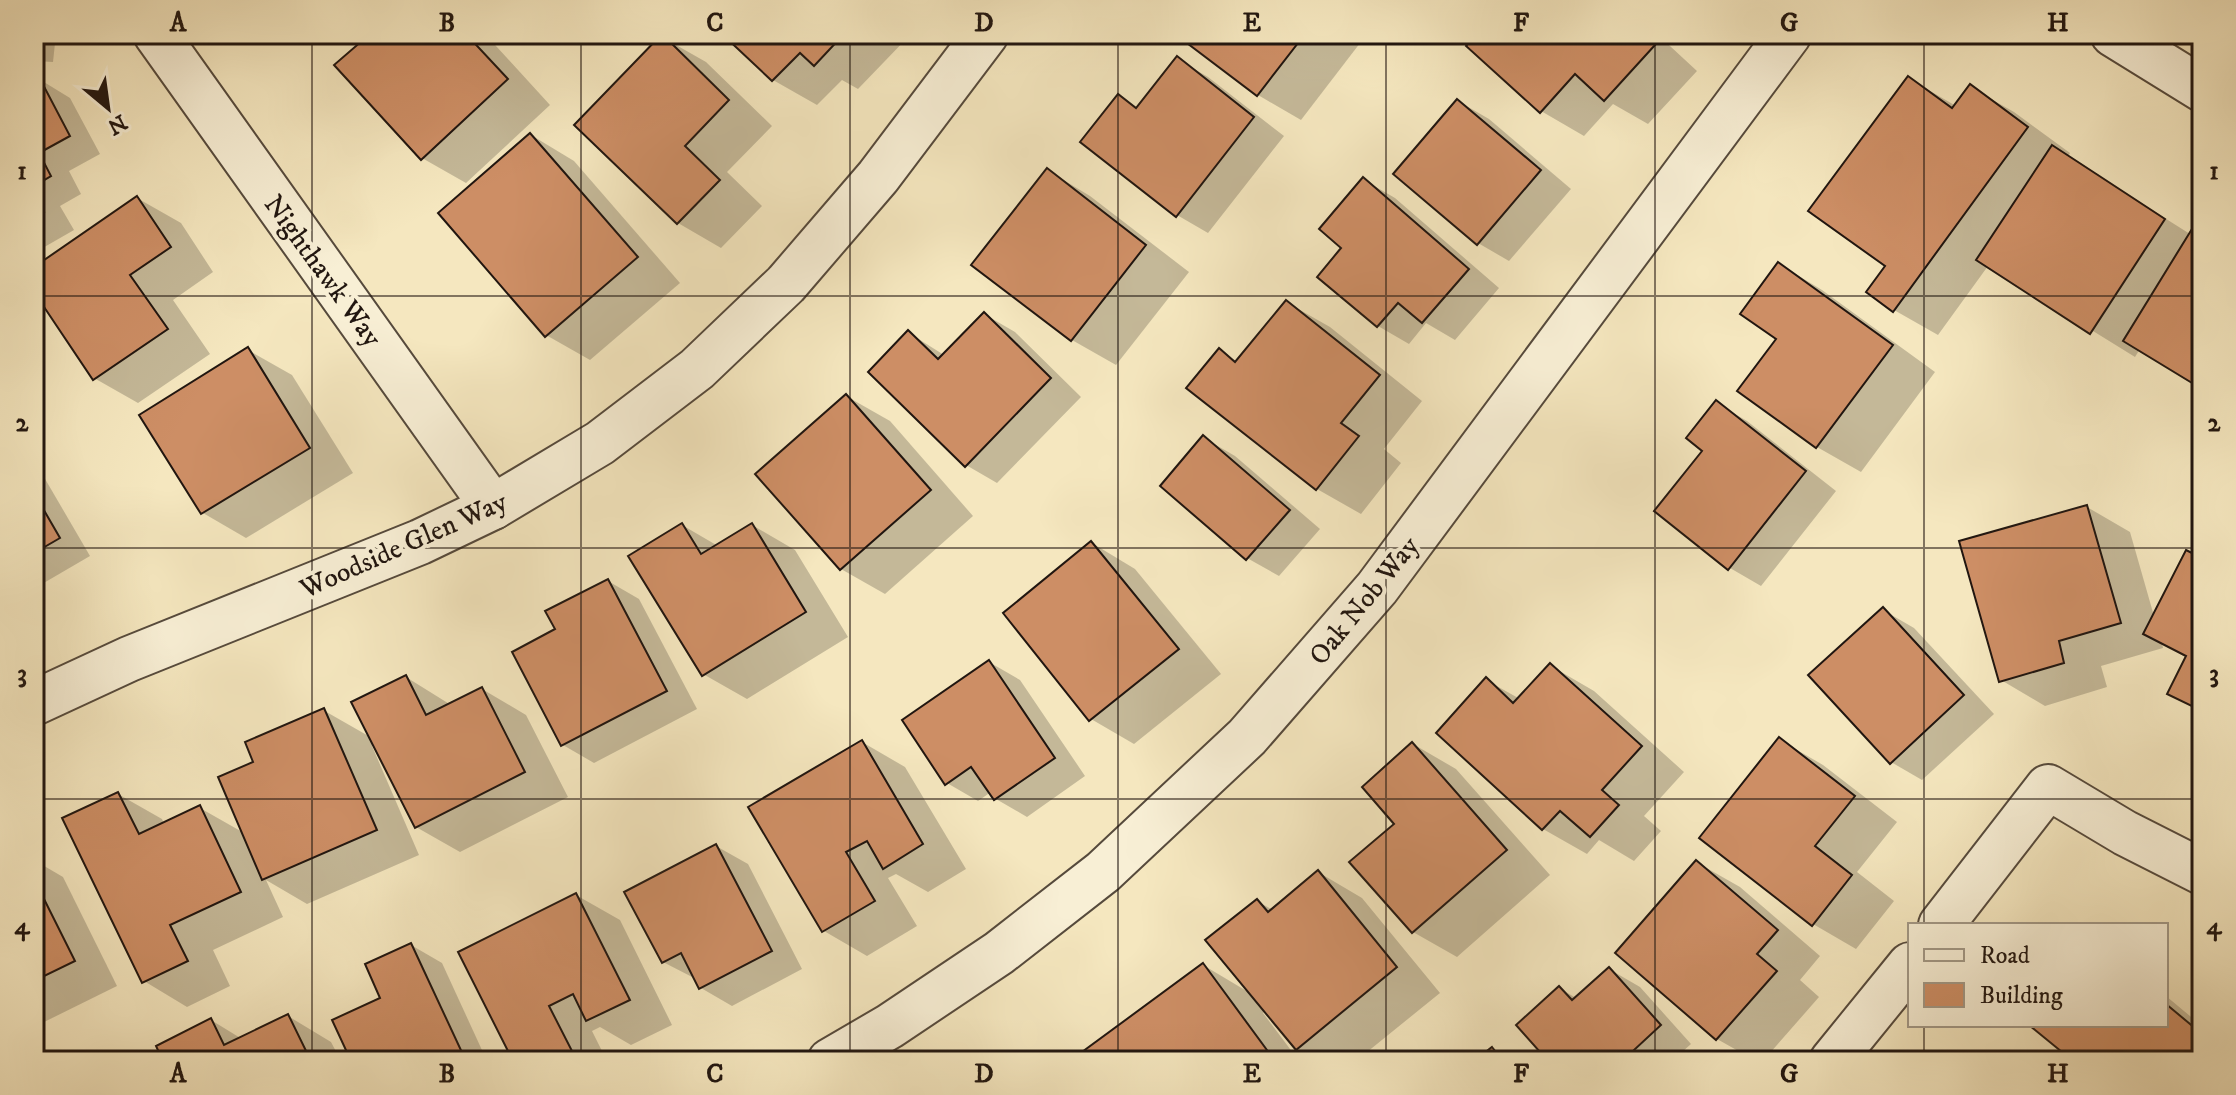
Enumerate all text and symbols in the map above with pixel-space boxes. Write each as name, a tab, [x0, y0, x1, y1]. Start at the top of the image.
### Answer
text: A	[169, 7, 188, 40]
text: B	[439, 7, 455, 40]
text: C	[706, 7, 724, 40]
text: D	[974, 7, 994, 40]
text: E	[1243, 7, 1261, 40]
text: F	[1513, 7, 1530, 40]
text: G	[1780, 7, 1798, 40]
text: H	[2047, 7, 2069, 40]
north arrow	[68, 68, 148, 148]
text: N	[103, 108, 131, 140]
text: 1	[17, 155, 27, 188]
text: 1	[2209, 155, 2219, 188]
street label: Nighthawk Way	[256, 188, 390, 354]
text: 2	[16, 407, 30, 440]
text: 2	[2208, 407, 2222, 440]
street label: Woodside Glen Way	[294, 484, 513, 607]
street label: Oak Nob Way	[1302, 529, 1427, 672]
text: 3	[17, 658, 27, 691]
text: 3	[2209, 658, 2219, 691]
text: 4	[15, 910, 31, 943]
text: 4	[2207, 910, 2223, 943]
legend	[1908, 923, 2168, 1027]
text: Road	[1980, 941, 2030, 971]
text: Building	[1980, 981, 2063, 1011]
text: A	[169, 1058, 188, 1091]
text: B	[439, 1058, 455, 1091]
text: C	[706, 1058, 724, 1091]
text: D	[974, 1058, 994, 1091]
text: E	[1243, 1058, 1261, 1091]
text: F	[1513, 1058, 1530, 1091]
text: G	[1780, 1058, 1798, 1091]
text: H	[2047, 1058, 2069, 1091]

